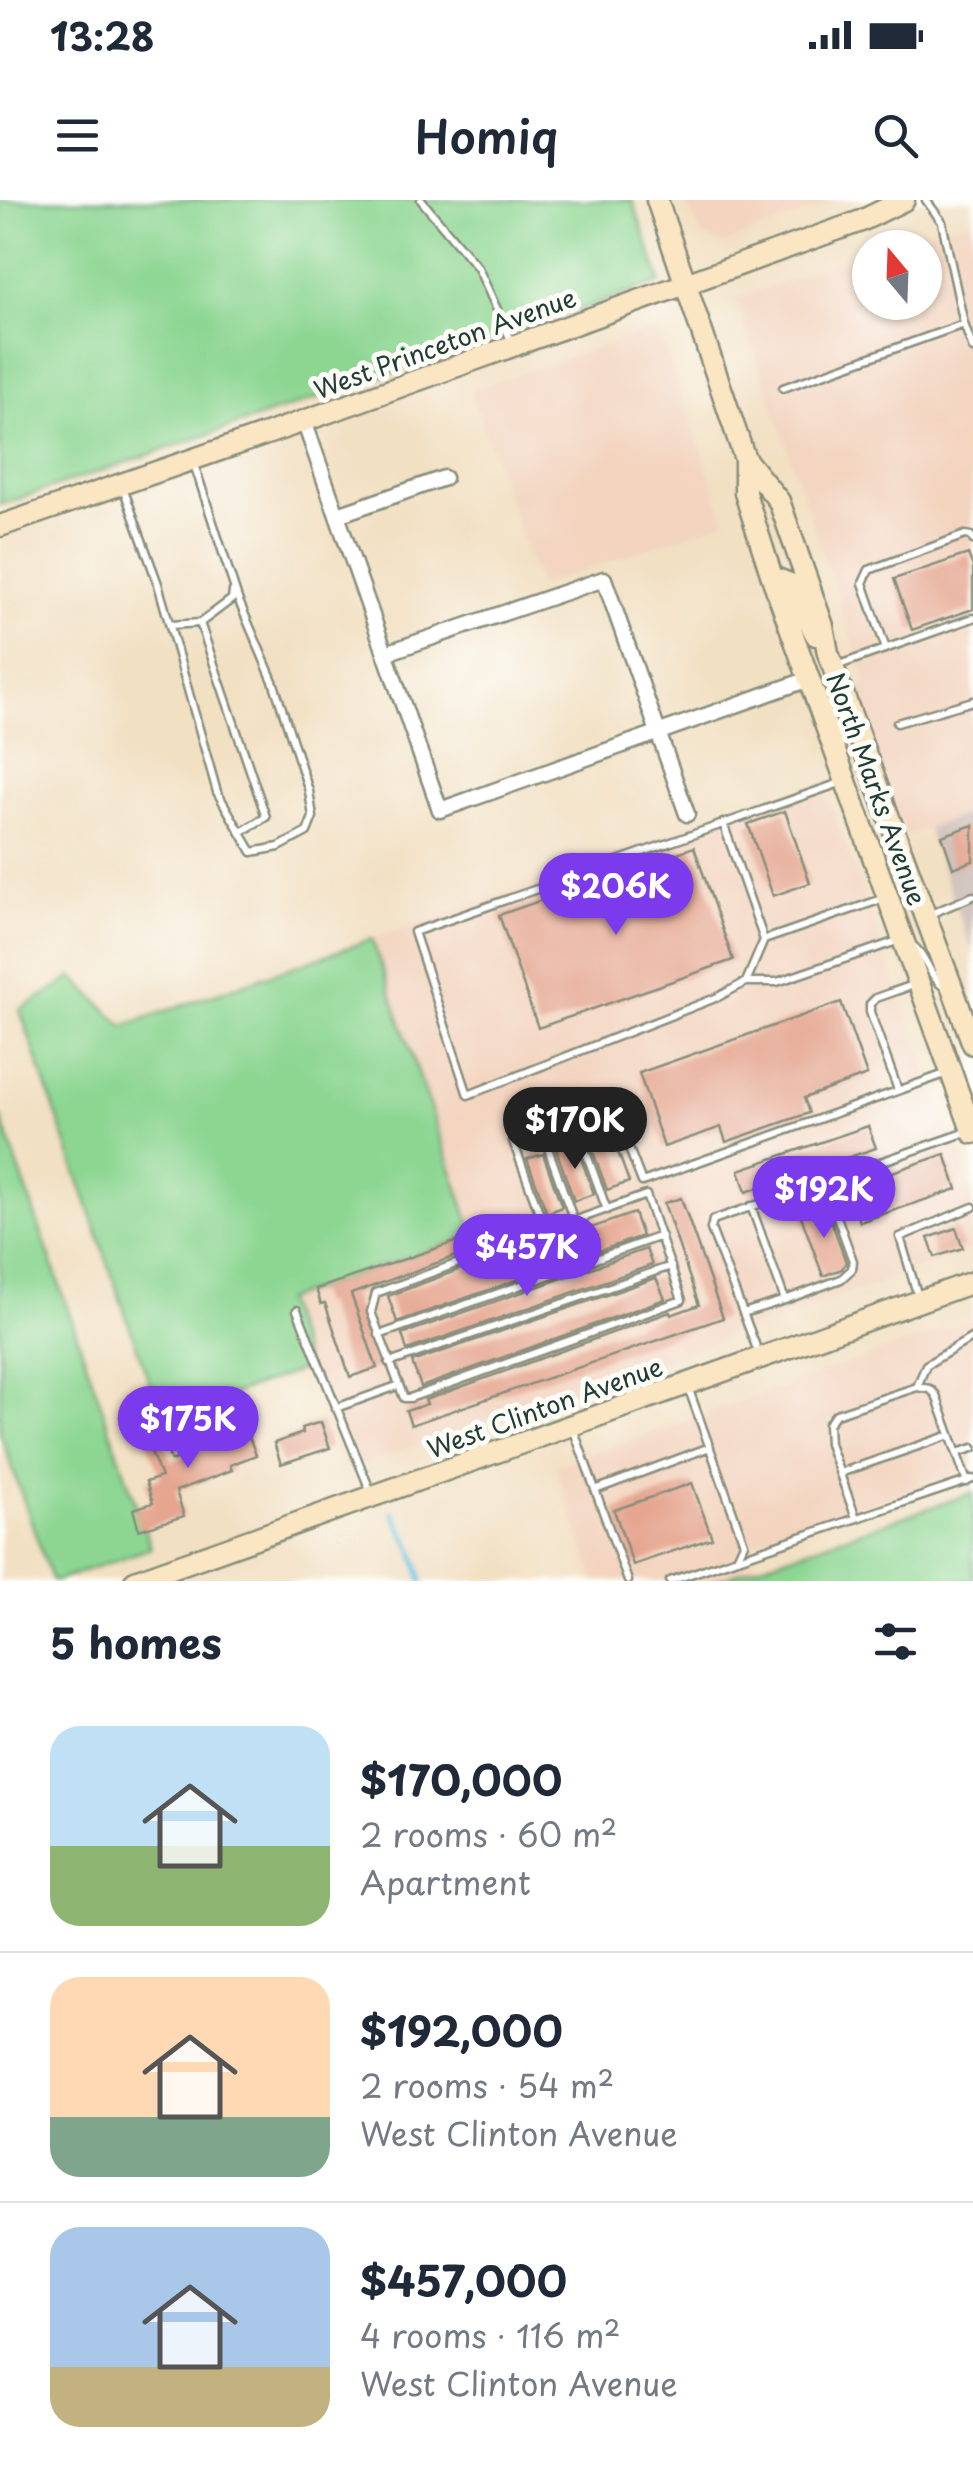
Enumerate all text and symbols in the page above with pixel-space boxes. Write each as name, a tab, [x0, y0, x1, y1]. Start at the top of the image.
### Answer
text: 13:28	[50, 7, 155, 64]
text: Homiq	[415, 101, 558, 169]
icon: menu	[50, 108, 105, 163]
icon: search	[868, 108, 923, 163]
north arrow	[852, 230, 942, 320]
map controls	[852, 230, 942, 320]
street label: West Princeton Avenue	[308, 278, 581, 408]
street label: North Marks Avenue	[817, 667, 937, 910]
pin: $206K	[546, 853, 686, 938]
text: $206K	[561, 861, 671, 909]
pin: $170K	[505, 1087, 645, 1172]
text: $170K	[525, 1095, 625, 1143]
pin: $192K	[754, 1156, 894, 1241]
text: $192K	[774, 1164, 874, 1212]
pin: $457K	[457, 1214, 597, 1299]
text: $457K	[475, 1222, 579, 1270]
street label: West Clinton Avenue	[422, 1347, 668, 1467]
pin: $175K	[118, 1386, 258, 1471]
text: $175K	[140, 1394, 236, 1442]
text: 5 homes	[50, 1610, 222, 1673]
icon: filters	[868, 1614, 923, 1669]
text: $170,000	[360, 1747, 562, 1810]
icon: home	[130, 1766, 250, 1886]
text: 2 rooms · 60 m²	[360, 1810, 617, 1858]
text: Apartment	[360, 1858, 531, 1906]
text: $192,000	[360, 1998, 563, 2061]
icon: home	[130, 2017, 250, 2137]
text: 2 rooms · 54 m²	[360, 2061, 614, 2109]
text: West Clinton Avenue	[360, 2109, 678, 2157]
text: $457,000	[360, 2248, 567, 2311]
icon: home	[130, 2267, 250, 2387]
text: 4 rooms · 116 m²	[360, 2311, 621, 2359]
text: West Clinton Avenue	[360, 2359, 678, 2407]

